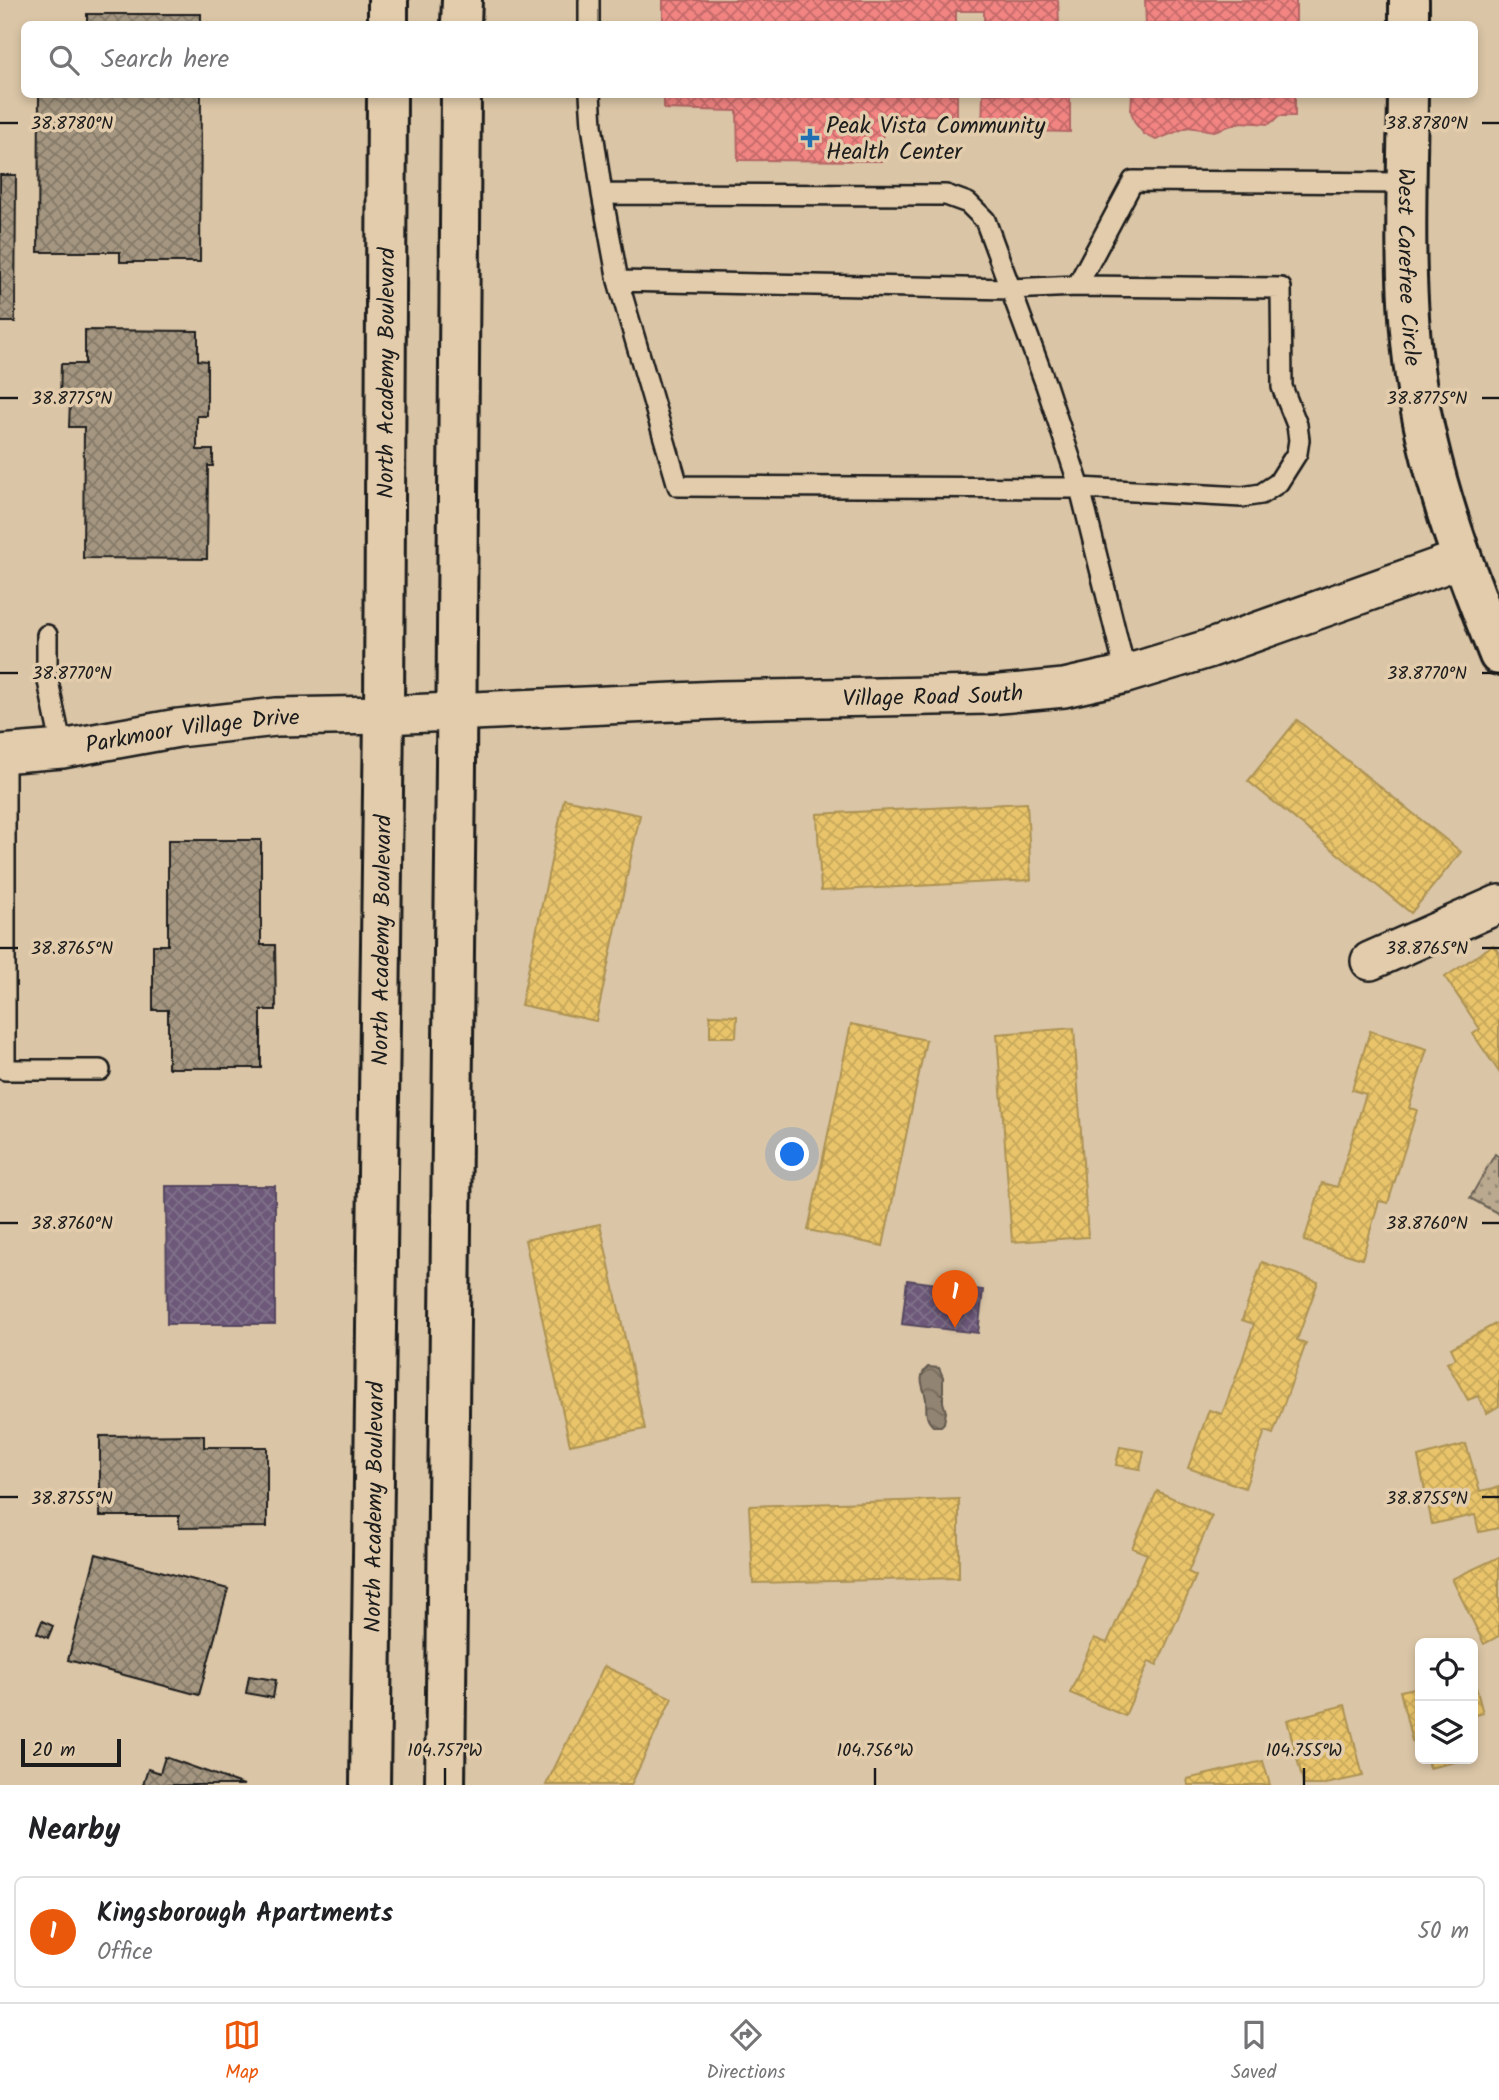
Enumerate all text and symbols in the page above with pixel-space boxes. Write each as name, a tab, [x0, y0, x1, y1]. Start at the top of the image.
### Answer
search box	[21, 21, 1478, 98]
text: Search here	[101, 39, 229, 81]
icon: search	[45, 41, 83, 79]
place label: Peak Vista Community Health Center	[826, 109, 1046, 171]
text: 38.8780°N	[31, 110, 113, 139]
text: 38.8780°N	[1386, 110, 1468, 139]
marker: Peak Vista Community Health Center	[800, 128, 820, 148]
street label: West Carefree Circle	[1386, 168, 1430, 368]
street label: North Academy Boulevard	[369, 247, 406, 499]
text: 38.8775°N	[32, 385, 112, 414]
text: 38.8775°N	[1387, 385, 1467, 414]
text: 38.8770°N	[32, 660, 112, 689]
text: 38.8770°N	[1387, 660, 1467, 689]
street label: Village Road South	[842, 676, 1025, 718]
street label: Parkmoor Village Drive	[83, 701, 300, 764]
street label: North Academy Boulevard	[363, 814, 403, 1066]
text: 38.8765°N	[31, 935, 113, 964]
text: 38.8765°N	[1386, 935, 1468, 964]
your location	[775, 1137, 809, 1171]
text: 38.8760°N	[31, 1210, 113, 1239]
text: 38.8760°N	[1386, 1210, 1468, 1239]
pin: 1	[932, 1270, 978, 1328]
street label: North Academy Boulevard	[356, 1381, 395, 1633]
text: 38.8755°N	[31, 1485, 113, 1514]
text: 38.8755°N	[1386, 1485, 1468, 1514]
map controls	[1415, 1638, 1478, 1764]
button: locate	[1415, 1638, 1478, 1701]
button: layers	[1415, 1701, 1478, 1764]
scale bar	[21, 1736, 121, 1768]
text: 20 m	[32, 1736, 75, 1766]
text: 104.757°W	[407, 1737, 483, 1766]
text: 104.756°W	[837, 1737, 914, 1766]
text: 104.755°W	[1266, 1737, 1342, 1766]
text: Nearby	[28, 1807, 120, 1855]
text: Kingsborough Apartments	[97, 1893, 393, 1935]
text: 1	[50, 1914, 56, 1950]
text: 50 m	[1418, 1914, 1469, 1950]
text: Office	[97, 1935, 152, 1971]
tab: Map	[223, 2016, 261, 2088]
tab: Directions	[707, 2016, 785, 2088]
tab: Saved	[1231, 2016, 1276, 2088]

